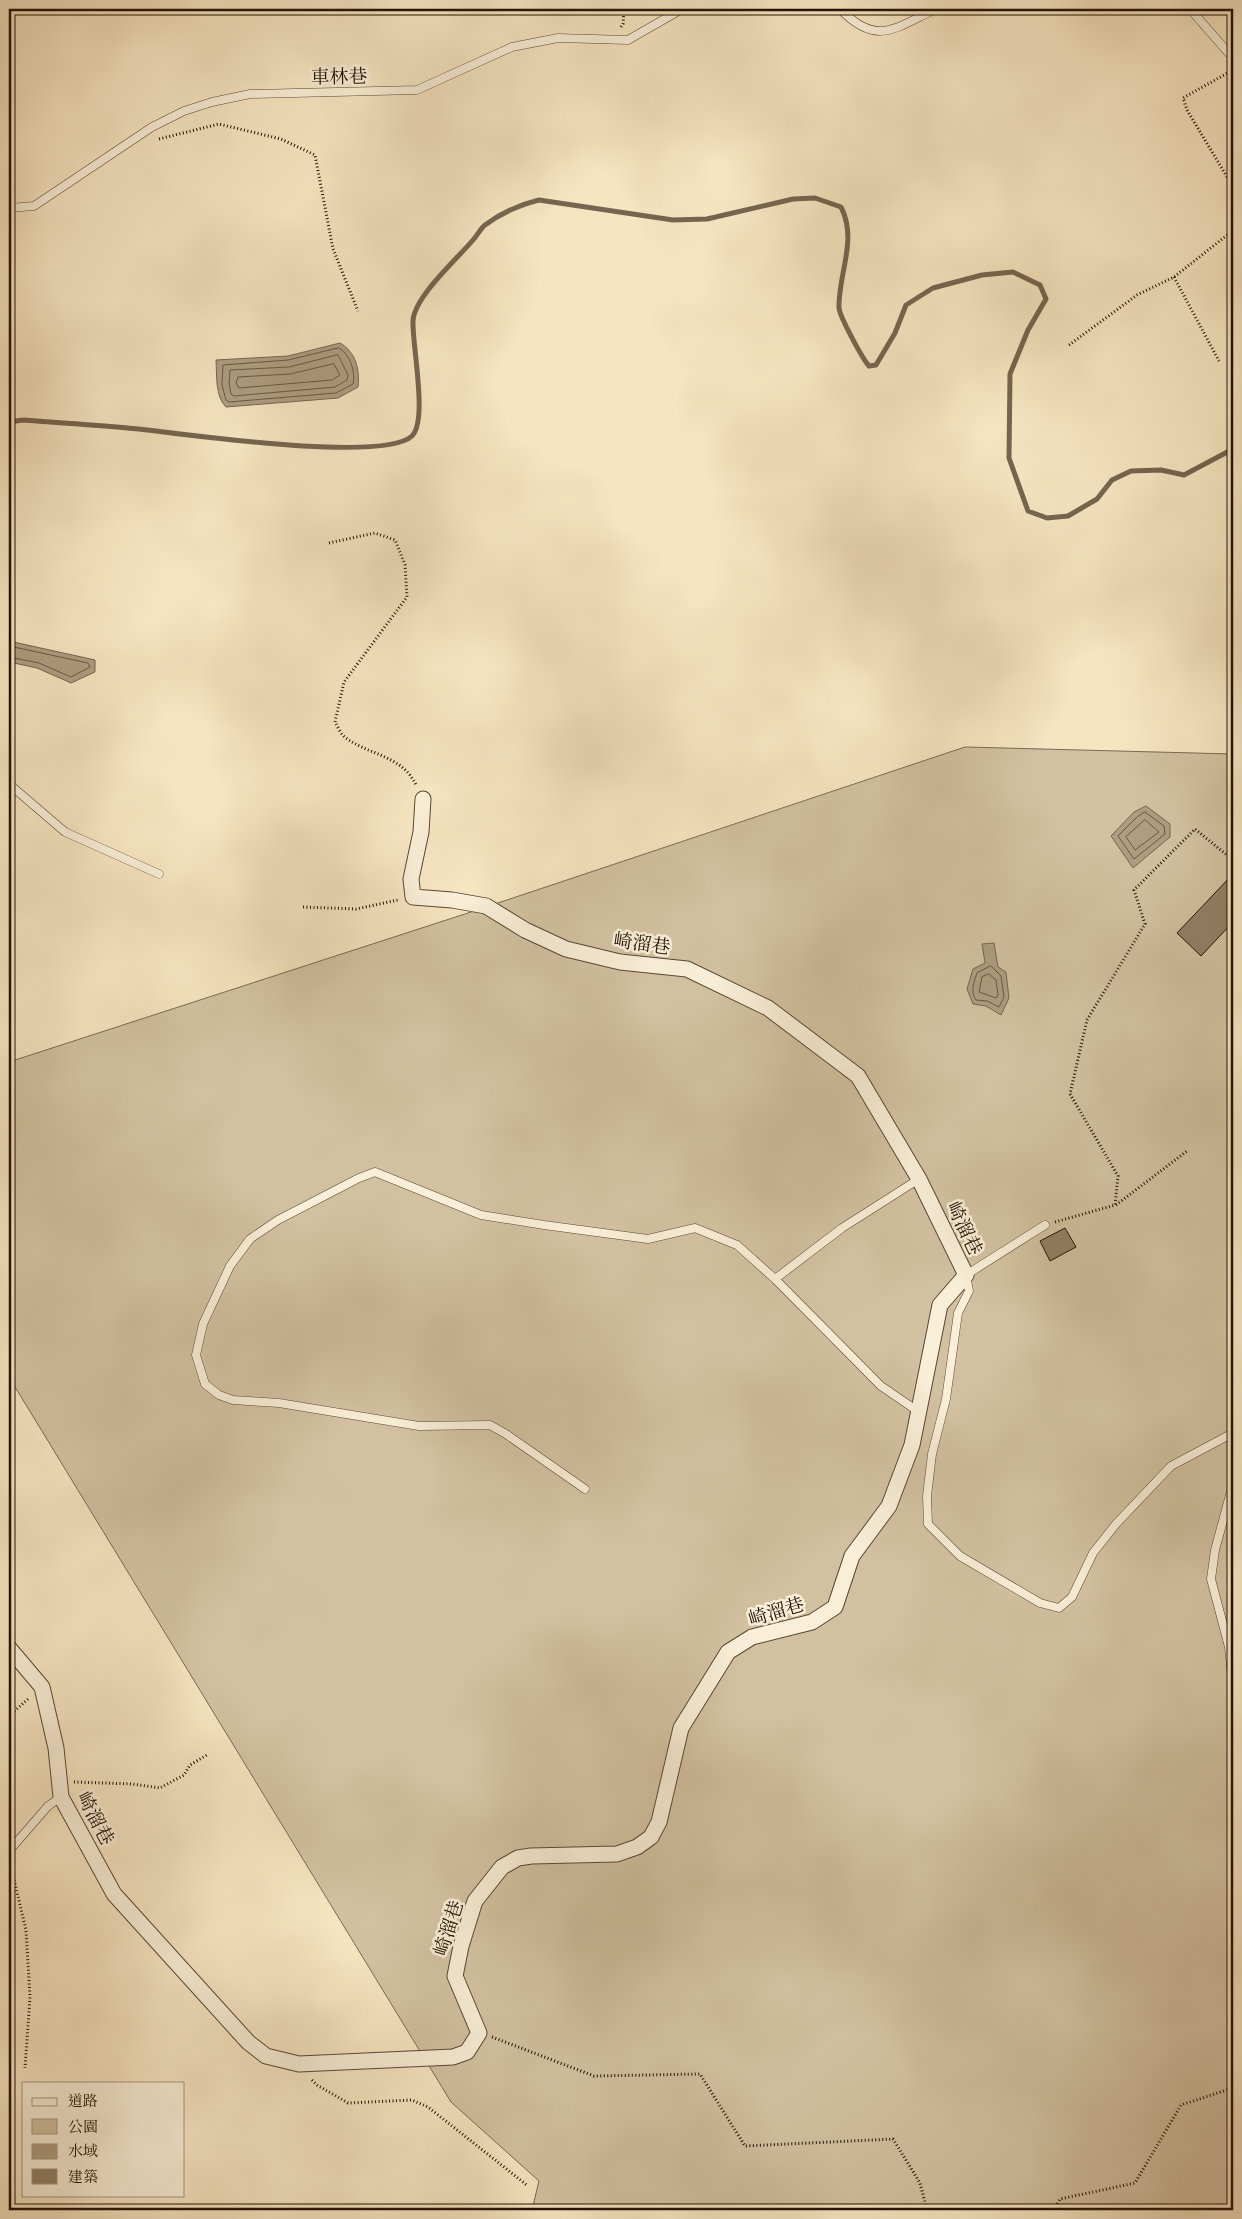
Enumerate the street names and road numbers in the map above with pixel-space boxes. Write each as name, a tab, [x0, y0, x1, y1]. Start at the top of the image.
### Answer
street label: 車林巷	[310, 65, 368, 89]
street label: 崎溜巷	[612, 928, 672, 960]
street label: 崎溜巷	[941, 1198, 987, 1259]
street label: 崎溜巷	[746, 1592, 807, 1632]
street label: 崎溜巷	[71, 1788, 119, 1849]
street label: 崎溜巷	[429, 1898, 469, 1959]

